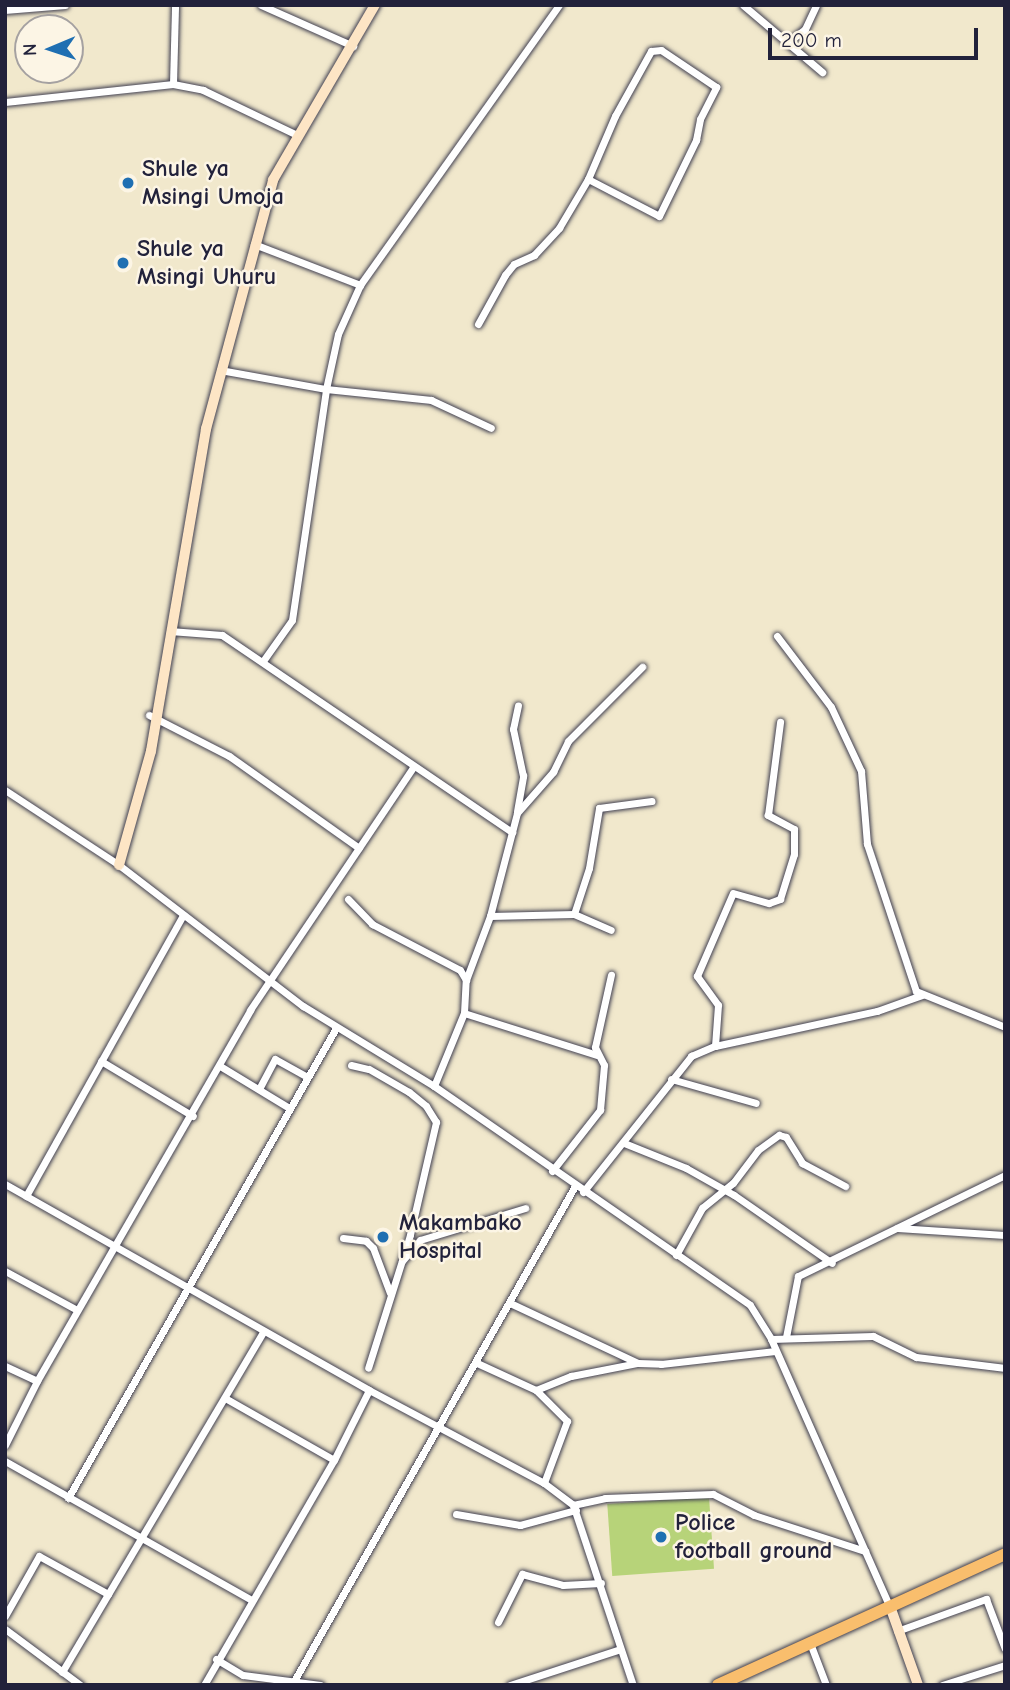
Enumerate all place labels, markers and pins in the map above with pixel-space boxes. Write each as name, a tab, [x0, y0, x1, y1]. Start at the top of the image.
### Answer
place label: Shule ya Msingi Umoja	[142, 155, 284, 211]
marker: Shule ya Msingi Umoja	[120, 175, 136, 191]
place label: Shule ya Msingi Uhuru	[137, 235, 276, 291]
marker: Shule ya Msingi Uhuru	[115, 255, 131, 271]
place label: Makambako Hospital	[399, 1209, 522, 1265]
marker: Makambako Hospital	[373, 1227, 393, 1247]
place label: Police football ground	[675, 1509, 832, 1565]
marker: Police football ground	[653, 1529, 669, 1545]

